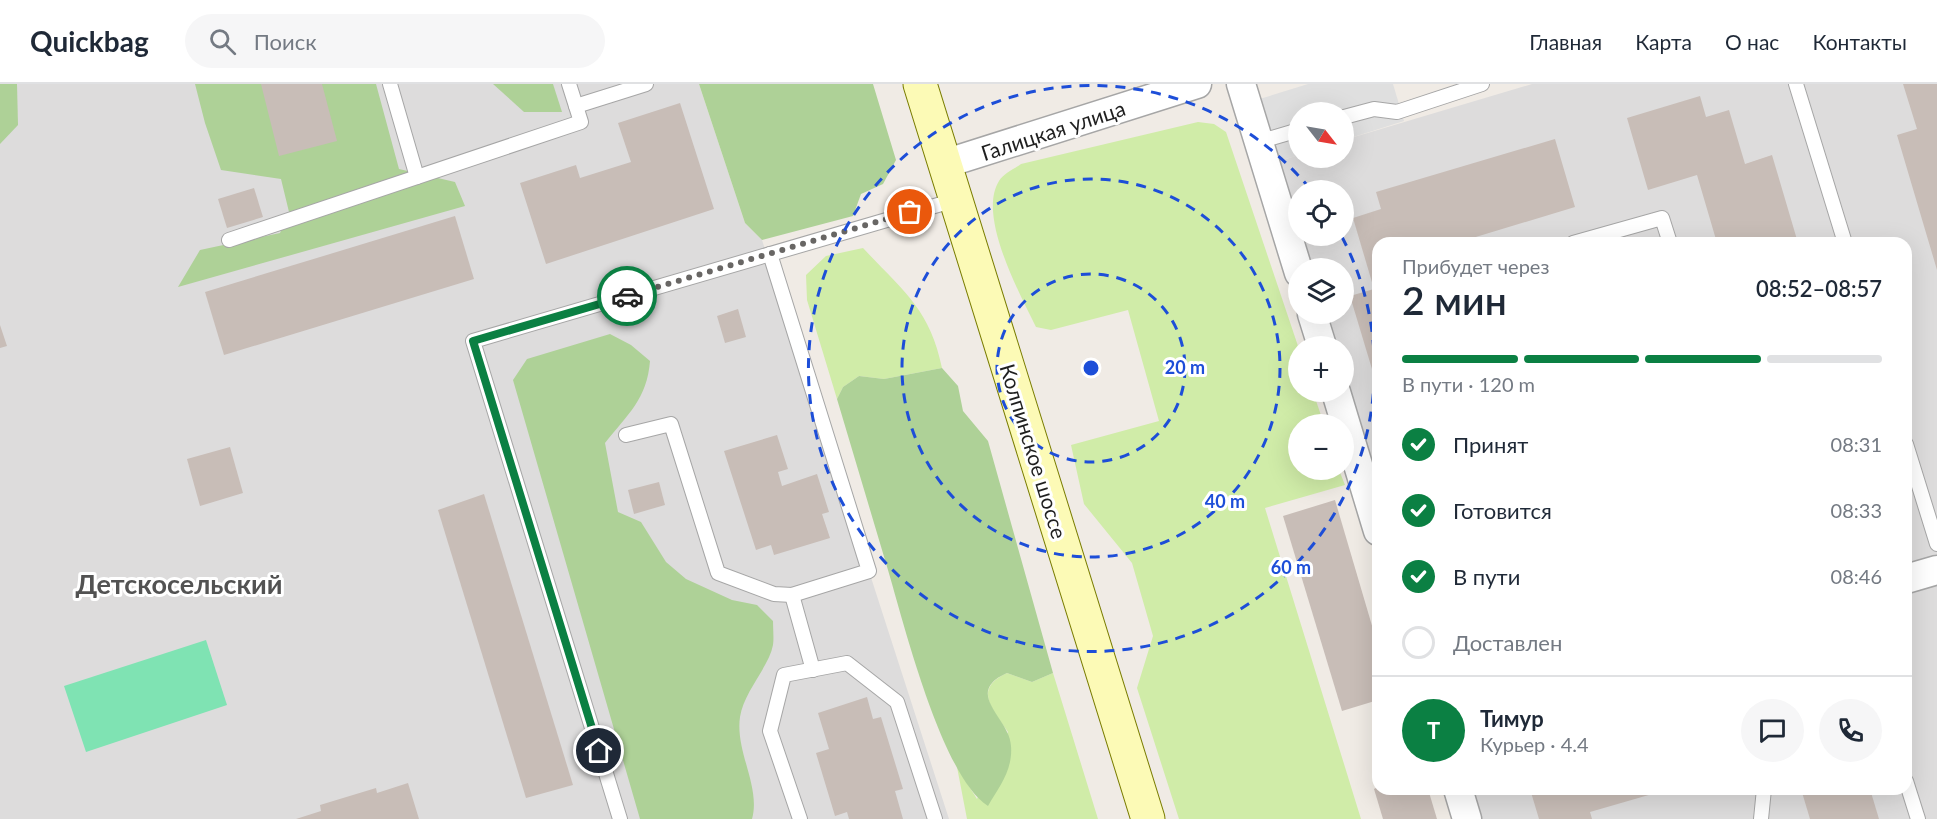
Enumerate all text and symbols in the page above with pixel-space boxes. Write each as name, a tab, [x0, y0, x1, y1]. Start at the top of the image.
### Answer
search box	[185, 14, 605, 68]
text: Quickbag	[30, 24, 149, 58]
icon: search	[206, 25, 239, 58]
text: Поиск	[254, 28, 317, 55]
text: Главная	[1529, 29, 1602, 54]
text: Карта	[1635, 29, 1692, 54]
text: О нас	[1725, 29, 1779, 54]
text: Контакты	[1812, 29, 1907, 54]
street label: Галицкая улица	[978, 95, 1128, 165]
north arrow	[1288, 102, 1354, 168]
map controls	[1288, 102, 1354, 480]
button: locate	[1288, 180, 1354, 246]
pin	[884, 186, 935, 237]
icon: bag	[893, 195, 926, 228]
text: Прибудет через	[1402, 254, 1549, 278]
button: layers	[1288, 258, 1354, 324]
courier	[597, 266, 657, 326]
text: 08:52–08:57	[1756, 275, 1882, 302]
text: 2 мин	[1402, 277, 1507, 323]
icon: car	[611, 280, 644, 313]
button: +	[1288, 336, 1354, 402]
text: 20 m	[1165, 356, 1205, 378]
centre of rings	[1081, 358, 1101, 378]
street label: Колпинское шоссе	[995, 360, 1073, 542]
text: В пути · 120 m	[1402, 372, 1535, 396]
button: −	[1288, 414, 1354, 480]
icon: check	[1402, 428, 1435, 461]
text: Принят	[1453, 431, 1528, 458]
text: 08:31	[1831, 432, 1882, 456]
text: 40 m	[1205, 490, 1245, 512]
icon: check	[1402, 494, 1435, 527]
text: Готовится	[1453, 497, 1552, 524]
text: 08:33	[1831, 498, 1882, 522]
text: 60 m	[1271, 556, 1311, 578]
icon: check	[1402, 560, 1435, 593]
text: В пути	[1453, 563, 1520, 590]
text: 08:46	[1831, 564, 1882, 588]
district label: Детскосельский	[75, 567, 283, 600]
text: Доставлен	[1453, 629, 1562, 656]
button: chat	[1741, 699, 1804, 762]
button: phone	[1819, 699, 1882, 762]
text: Тимур	[1480, 705, 1544, 732]
text: Т	[1427, 717, 1440, 744]
pin	[573, 725, 624, 776]
text: Курьер · 4.4	[1480, 732, 1589, 756]
icon: home	[582, 734, 615, 767]

